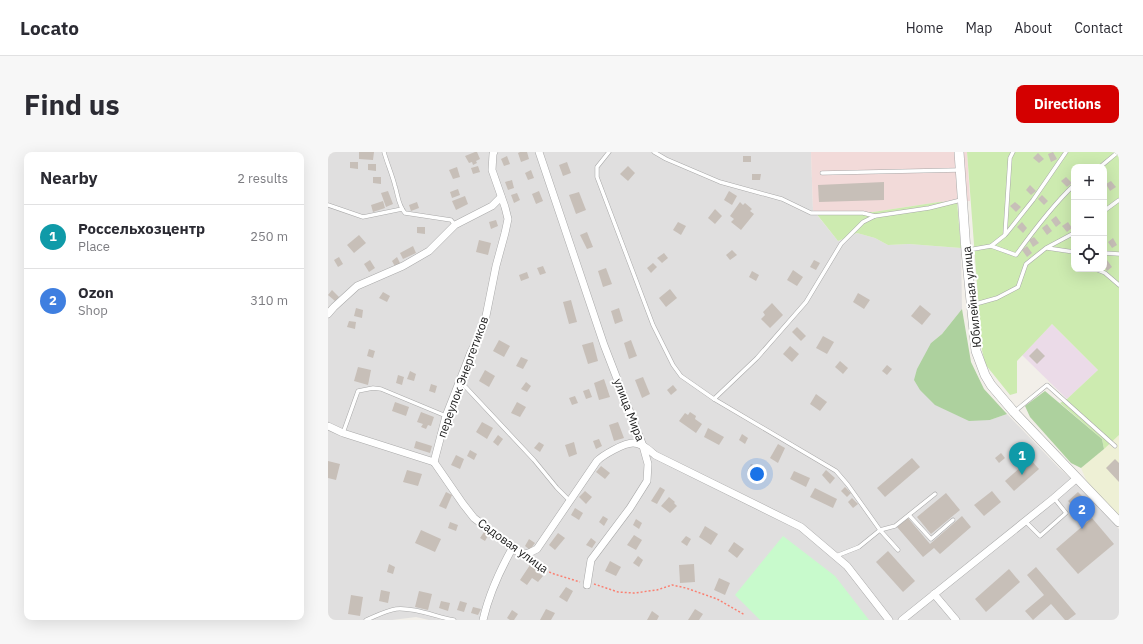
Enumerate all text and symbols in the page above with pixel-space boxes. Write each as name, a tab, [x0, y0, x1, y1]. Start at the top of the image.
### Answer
text: Locato	[20, 16, 79, 40]
text: Home	[906, 19, 943, 37]
text: Map	[965, 19, 992, 37]
text: About	[1014, 19, 1052, 37]
text: Contact	[1074, 19, 1123, 37]
button: Directions	[1016, 85, 1119, 123]
text: Find us	[24, 86, 120, 123]
map controls	[1071, 164, 1107, 272]
button: +	[1071, 164, 1107, 200]
text: Nearby	[40, 167, 98, 189]
text: 2 results	[237, 170, 288, 187]
button: −	[1071, 200, 1107, 236]
text: Россельхозцентр	[78, 219, 205, 238]
text: 1	[49, 228, 57, 245]
text: 250 m	[250, 228, 288, 245]
button: locate	[1071, 236, 1107, 272]
text: Place	[78, 238, 110, 255]
street label: Юбилейная улица	[959, 245, 984, 348]
text: Ozon	[78, 283, 114, 302]
text: 2	[49, 292, 57, 309]
text: 310 m	[250, 292, 288, 309]
text: Shop	[78, 302, 108, 319]
street label: переулок Энергетиков	[434, 314, 491, 439]
street label: улица Мира	[611, 376, 649, 444]
pin: 1	[1009, 442, 1035, 475]
your location	[747, 464, 767, 484]
pin: 2	[1069, 496, 1095, 529]
street label: Садовая улица	[475, 515, 552, 577]

